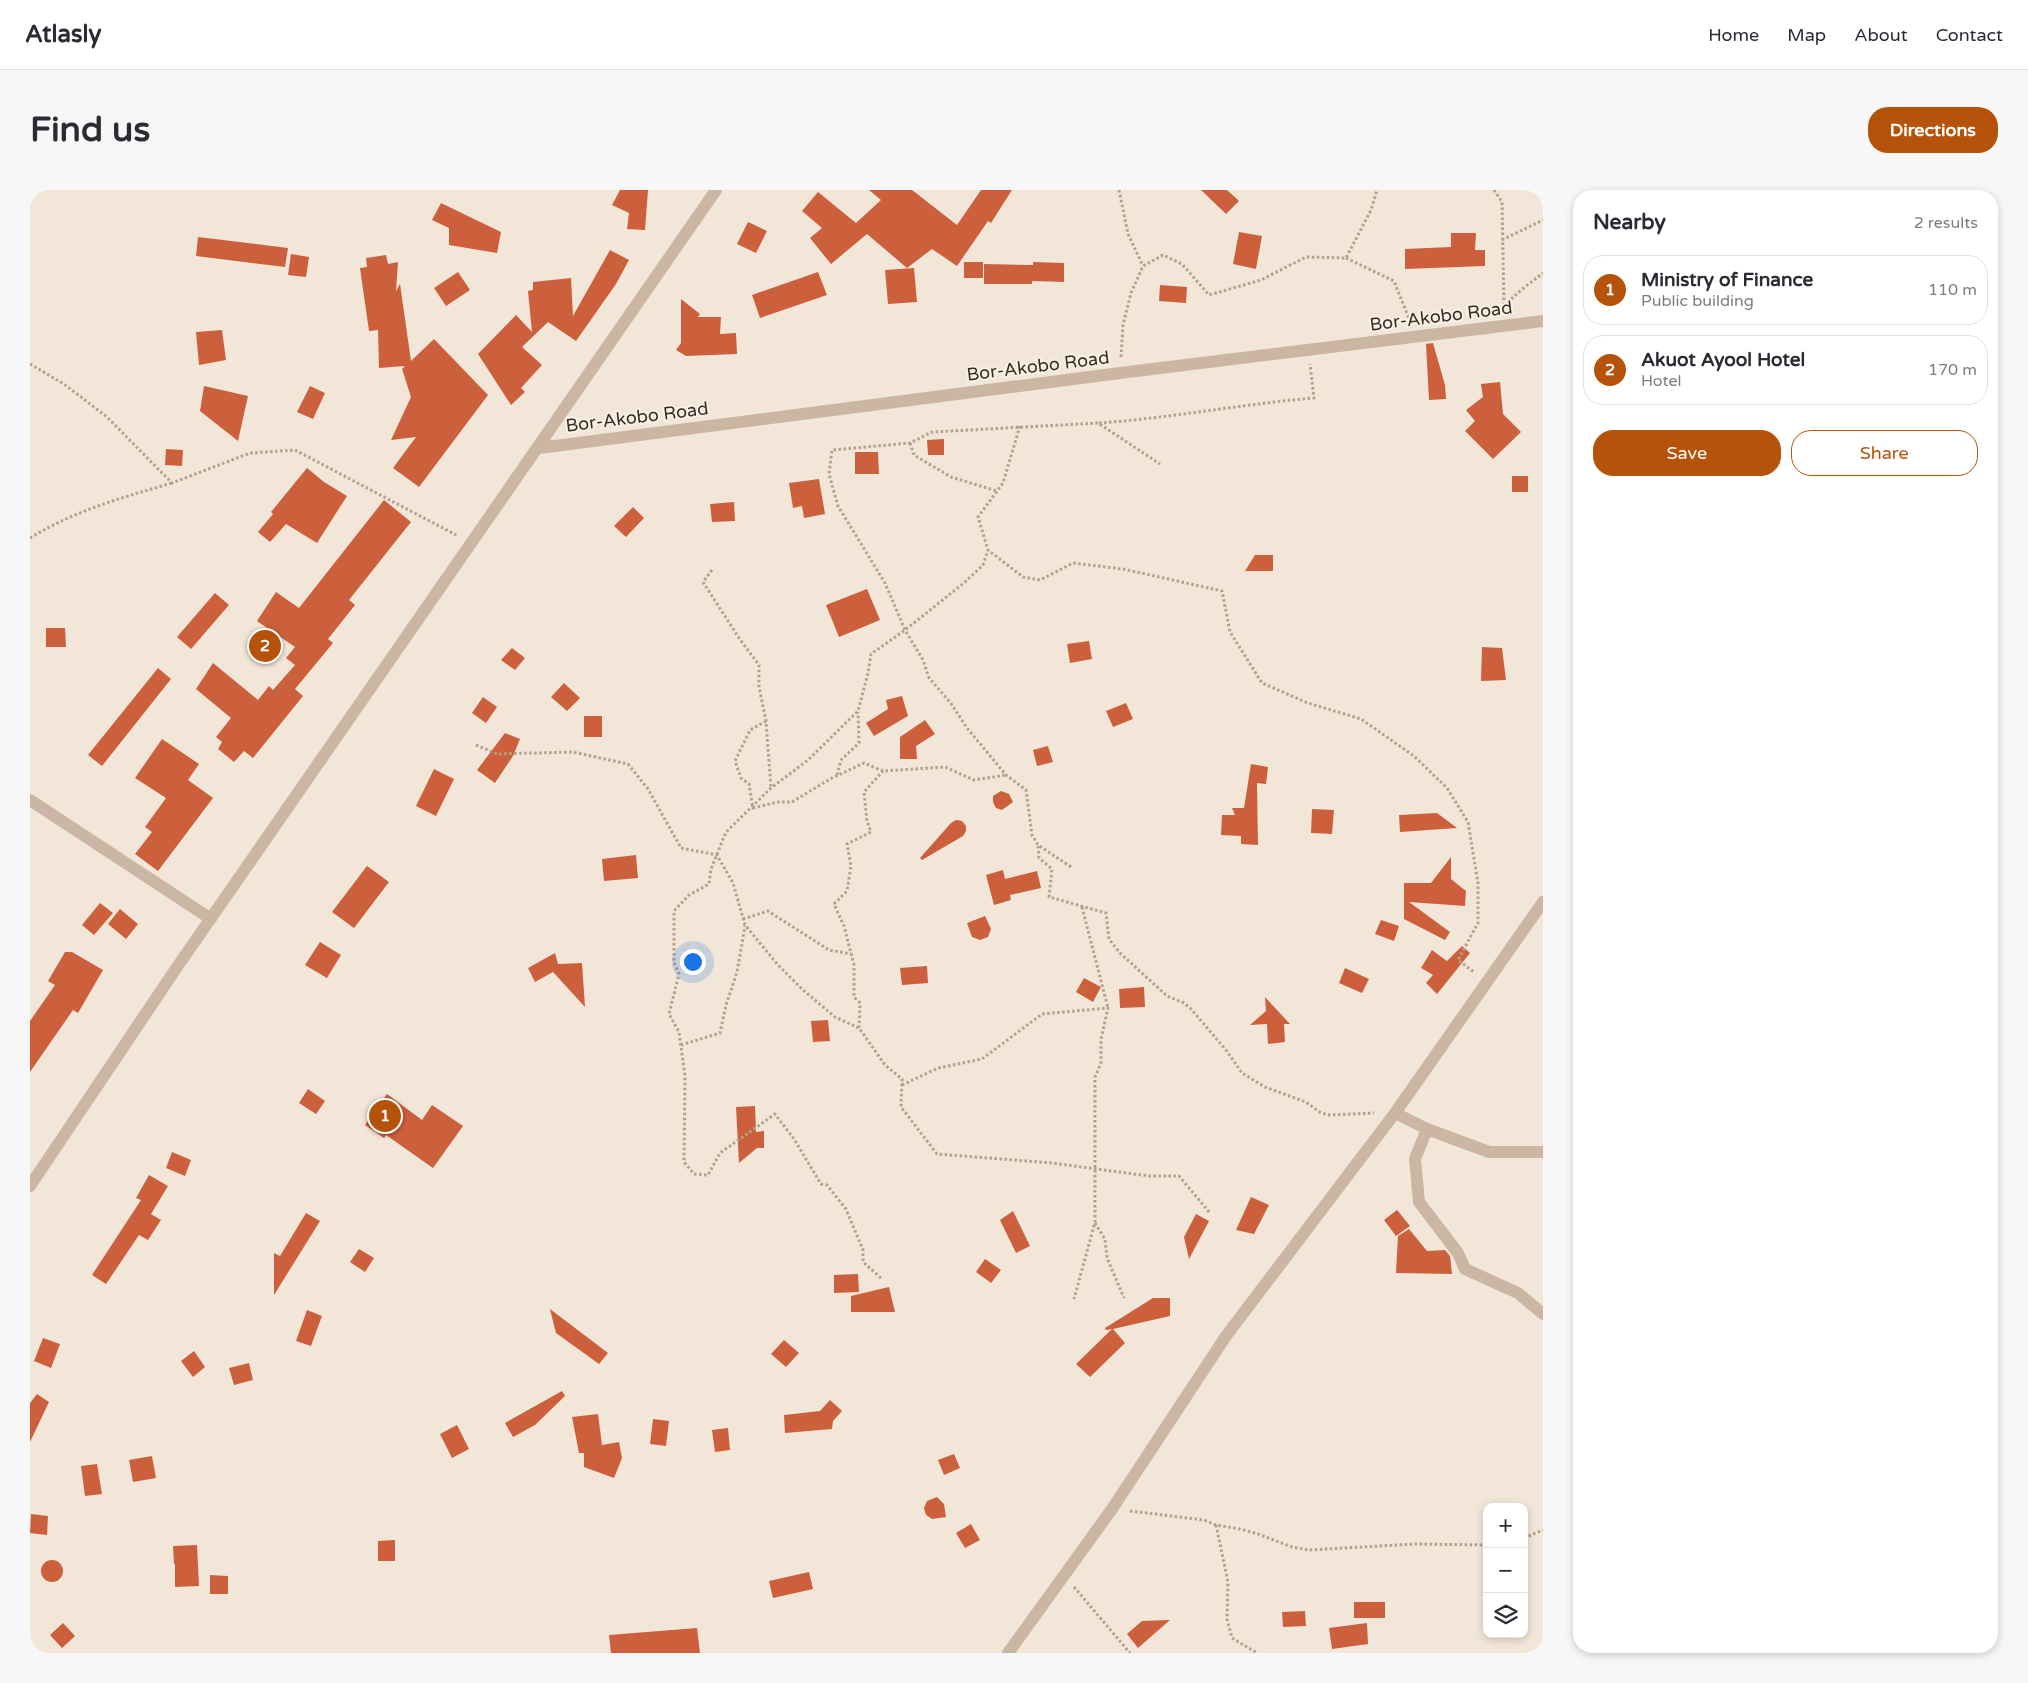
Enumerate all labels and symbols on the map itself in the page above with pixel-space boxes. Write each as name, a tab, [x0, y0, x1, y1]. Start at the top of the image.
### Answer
street label: Bor-Akobo Road	[1368, 296, 1514, 336]
street label: Bor-Akobo Road	[965, 346, 1111, 386]
street label: Bor-Akobo Road	[564, 397, 710, 437]
pin: 2	[249, 627, 281, 665]
your location	[680, 949, 706, 975]
pin: 1	[369, 1097, 401, 1135]

